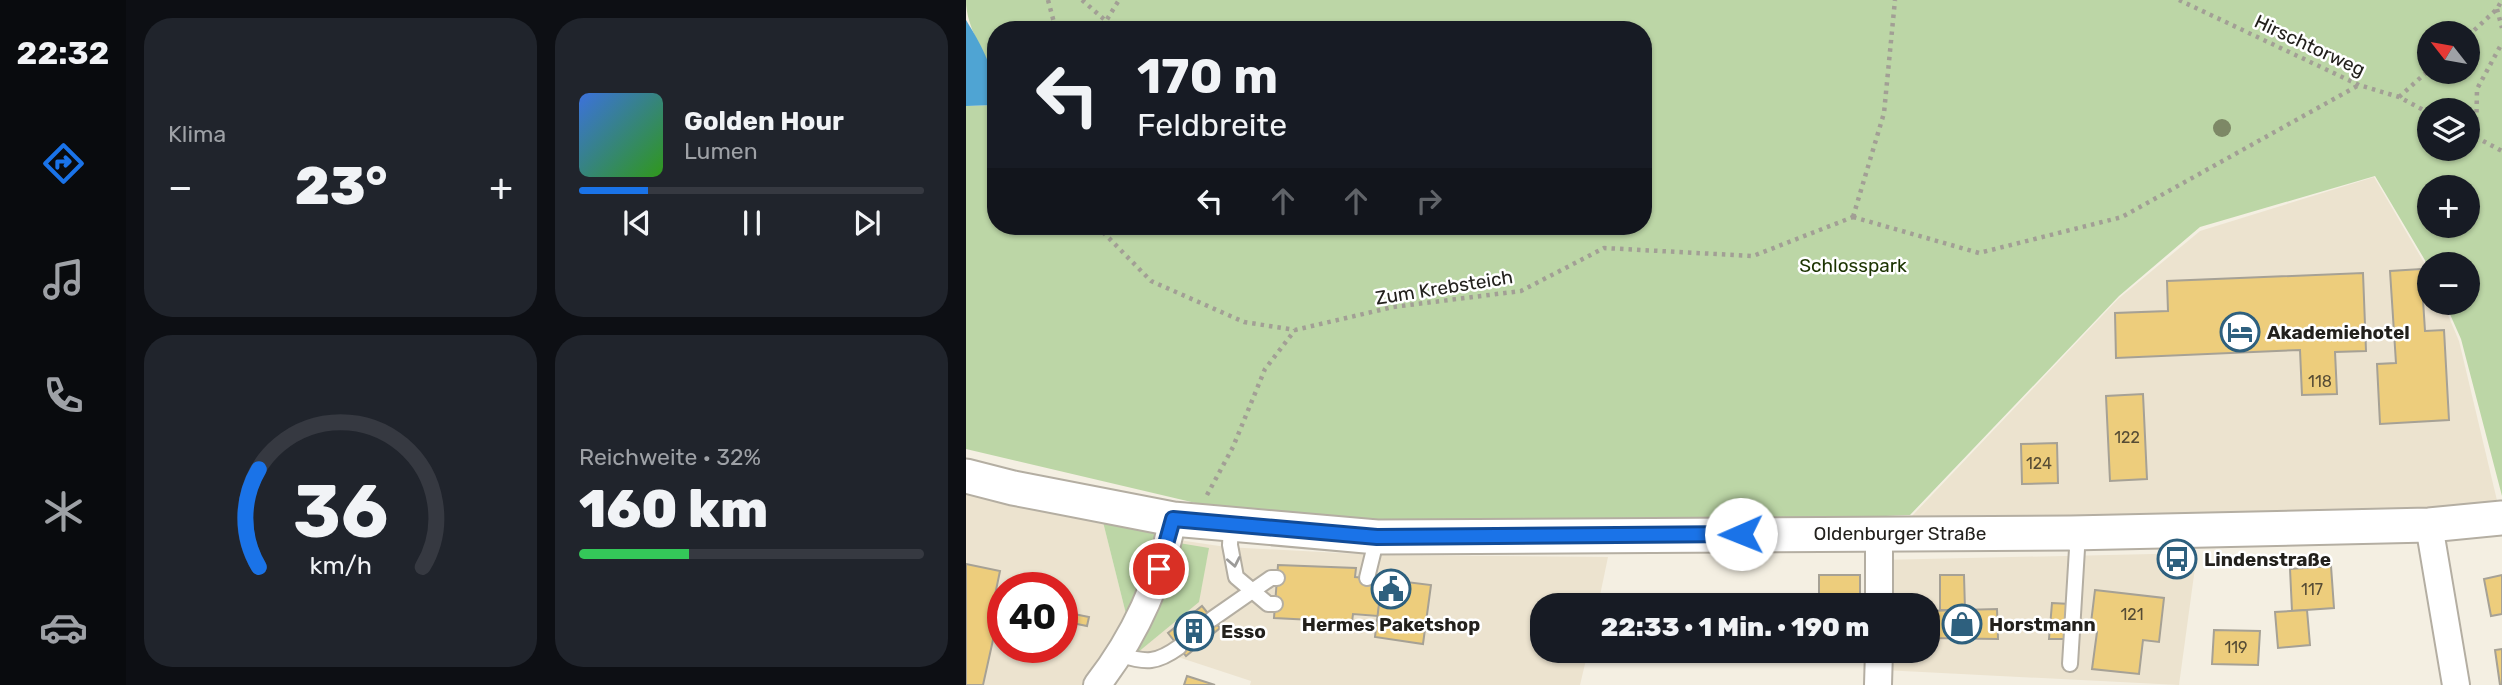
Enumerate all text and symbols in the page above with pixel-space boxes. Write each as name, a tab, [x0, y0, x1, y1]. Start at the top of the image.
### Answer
street label: Hirschtorweg	[2251, 10, 2369, 81]
north arrow	[2417, 21, 2480, 84]
map controls	[2417, 21, 2480, 315]
text: 22:32	[17, 34, 109, 72]
text: 170 m	[1137, 47, 1278, 105]
icon: left	[1022, 49, 1113, 140]
button: layers	[2417, 98, 2480, 161]
text: Golden Hour	[684, 106, 844, 137]
text: Feldbreite	[1137, 106, 1287, 144]
text: Klima	[168, 120, 226, 148]
text: Lumen	[684, 137, 758, 165]
icon: directions	[39, 139, 88, 188]
text: 23°	[295, 155, 387, 217]
text: −	[168, 164, 193, 210]
text: +	[489, 164, 513, 210]
button: +	[2417, 175, 2480, 238]
icon: left	[1191, 182, 1229, 220]
icon: ahead	[1264, 182, 1302, 220]
icon: ahead	[1337, 182, 1375, 220]
icon: right	[1410, 182, 1448, 220]
icon: previous	[618, 204, 656, 242]
icon: pause	[733, 204, 771, 242]
icon: next	[848, 204, 886, 242]
button: −	[2417, 252, 2480, 315]
park label: Schlosspark	[1799, 254, 1907, 277]
icon: music	[39, 255, 88, 304]
street label: Zum Krebsteich	[1374, 265, 1514, 310]
hotel icon: Akademiehotel	[2219, 311, 2261, 353]
place label: Akademiehotel	[2267, 321, 2410, 344]
icon: phone	[39, 371, 88, 420]
house number: 118	[2308, 372, 2332, 391]
house number: 122	[2114, 428, 2140, 447]
text: Reichweite · 32%	[579, 443, 761, 471]
house number: 124	[2026, 454, 2052, 473]
text: 36	[293, 469, 388, 555]
text: 160 km	[579, 478, 768, 540]
icon: climate	[39, 487, 88, 536]
position arrow	[1704, 497, 1778, 571]
street label: Oldenburger Straße	[1814, 522, 1986, 545]
bus stop icon: Lindenstraße	[2156, 538, 2198, 580]
pin	[1129, 539, 1189, 599]
place label: Lindenstraße	[2204, 548, 2331, 571]
icon: arrive	[1140, 550, 1178, 588]
text: km/h	[309, 551, 372, 580]
one-way arrow	[1225, 556, 1240, 568]
public building icon: Hermes Paketshop	[1370, 568, 1412, 610]
speed limit sign: 40	[987, 572, 1078, 663]
house number: 117	[2301, 580, 2323, 599]
icon: car	[39, 603, 88, 652]
shop icon: Horstmann	[1941, 603, 1983, 645]
house number: 121	[2120, 605, 2144, 624]
building icon: Esso	[1173, 610, 1215, 652]
text: 22:33 · 1 Min. · 190 m	[1601, 612, 1869, 643]
place label: Hermes Paketshop	[1302, 613, 1480, 636]
place label: Horstmann	[1989, 613, 2096, 636]
place label: Esso	[1221, 620, 1266, 643]
house number: 119	[2224, 638, 2248, 657]

